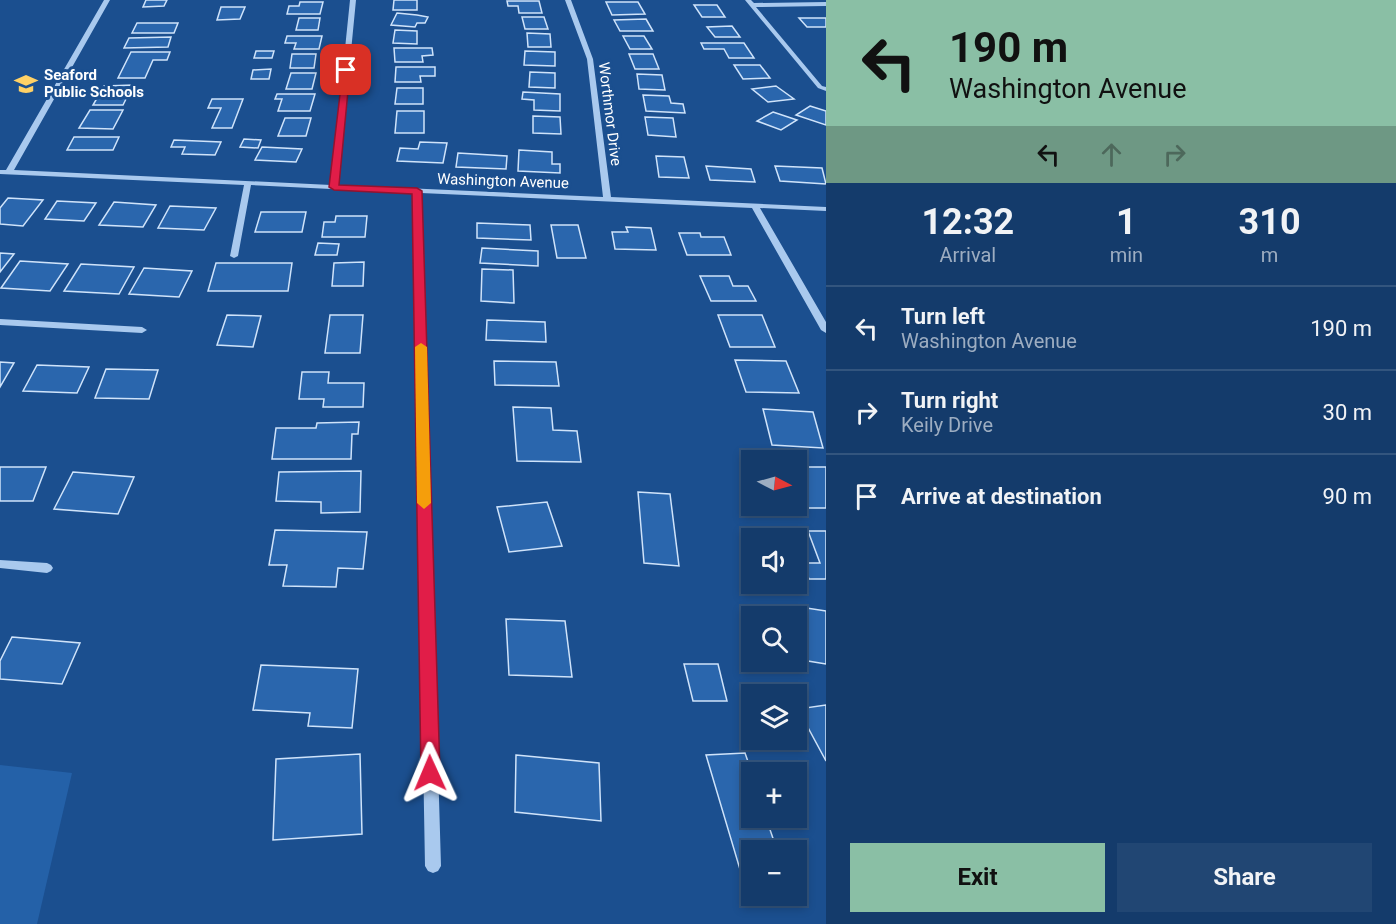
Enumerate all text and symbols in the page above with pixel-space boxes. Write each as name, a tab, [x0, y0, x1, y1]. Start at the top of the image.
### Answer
text: 190 m	[949, 23, 1068, 72]
icon: left	[850, 24, 928, 102]
pin	[320, 44, 371, 95]
icon: arrive	[329, 53, 362, 86]
street label: Worthmor Drive	[595, 61, 625, 167]
place label: Seaford Public Schools	[44, 66, 144, 101]
school or university icon: Seaford Public Schools	[13, 71, 39, 97]
text: Washington Avenue	[949, 73, 1187, 105]
icon: left	[1032, 138, 1065, 171]
icon: ahead	[1095, 138, 1128, 171]
icon: right	[1158, 138, 1191, 171]
street label: Washington Avenue	[437, 170, 569, 192]
text: 12:32	[921, 201, 1014, 243]
text: 1	[1116, 201, 1137, 243]
text: 310	[1239, 201, 1301, 243]
text: Arrival	[939, 243, 996, 267]
text: min	[1110, 243, 1143, 267]
text: m	[1261, 243, 1278, 267]
text: Turn left	[901, 304, 985, 329]
icon: left	[850, 312, 883, 345]
text: 190 m	[1310, 316, 1372, 341]
text: Washington Avenue	[901, 329, 1077, 353]
text: Turn right	[901, 388, 998, 413]
icon: right	[850, 396, 883, 429]
text: 30 m	[1323, 400, 1372, 425]
text: Keily Drive	[901, 413, 993, 437]
north arrow	[741, 450, 807, 516]
map controls	[741, 450, 807, 906]
icon: arrive	[850, 480, 883, 513]
text: Arrive at destination	[901, 484, 1102, 509]
text: 90 m	[1323, 484, 1372, 509]
button: sound	[741, 528, 807, 594]
button: search	[741, 606, 807, 672]
button: layers	[741, 684, 807, 750]
position arrow	[398, 741, 462, 805]
button: +	[741, 762, 807, 828]
button: −	[741, 840, 807, 906]
button: Exit	[850, 843, 1105, 912]
button: Share	[1117, 843, 1372, 912]

